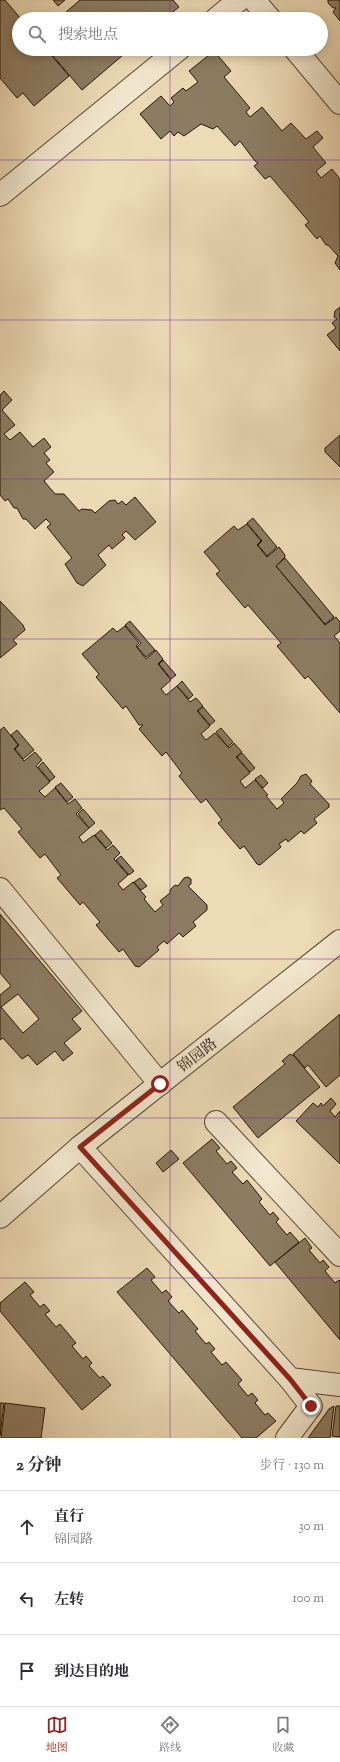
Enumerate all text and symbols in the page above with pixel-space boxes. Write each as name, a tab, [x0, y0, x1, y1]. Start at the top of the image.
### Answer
search box	[12, 12, 328, 56]
icon: search	[26, 23, 48, 45]
text: 搜索地点	[58, 25, 118, 46]
street label: 锦园路	[174, 1034, 222, 1078]
route start	[151, 1075, 169, 1093]
route end	[302, 1397, 320, 1415]
text: 2 分钟	[16, 1454, 62, 1478]
text: 步行 · 130 m	[259, 1457, 324, 1475]
text: 直行	[54, 1507, 84, 1528]
icon: ahead	[16, 1516, 38, 1538]
text: 30 m	[298, 1518, 324, 1536]
text: 锦园路	[54, 1531, 93, 1549]
icon: left	[16, 1588, 38, 1610]
text: 左转	[54, 1590, 84, 1611]
text: 100 m	[292, 1590, 324, 1608]
icon: arrive	[16, 1660, 38, 1682]
text: 到达目的地	[54, 1662, 129, 1683]
tab: 地图	[46, 1714, 68, 1756]
tab: 路线	[159, 1714, 181, 1756]
tab: 收藏	[272, 1714, 294, 1756]

